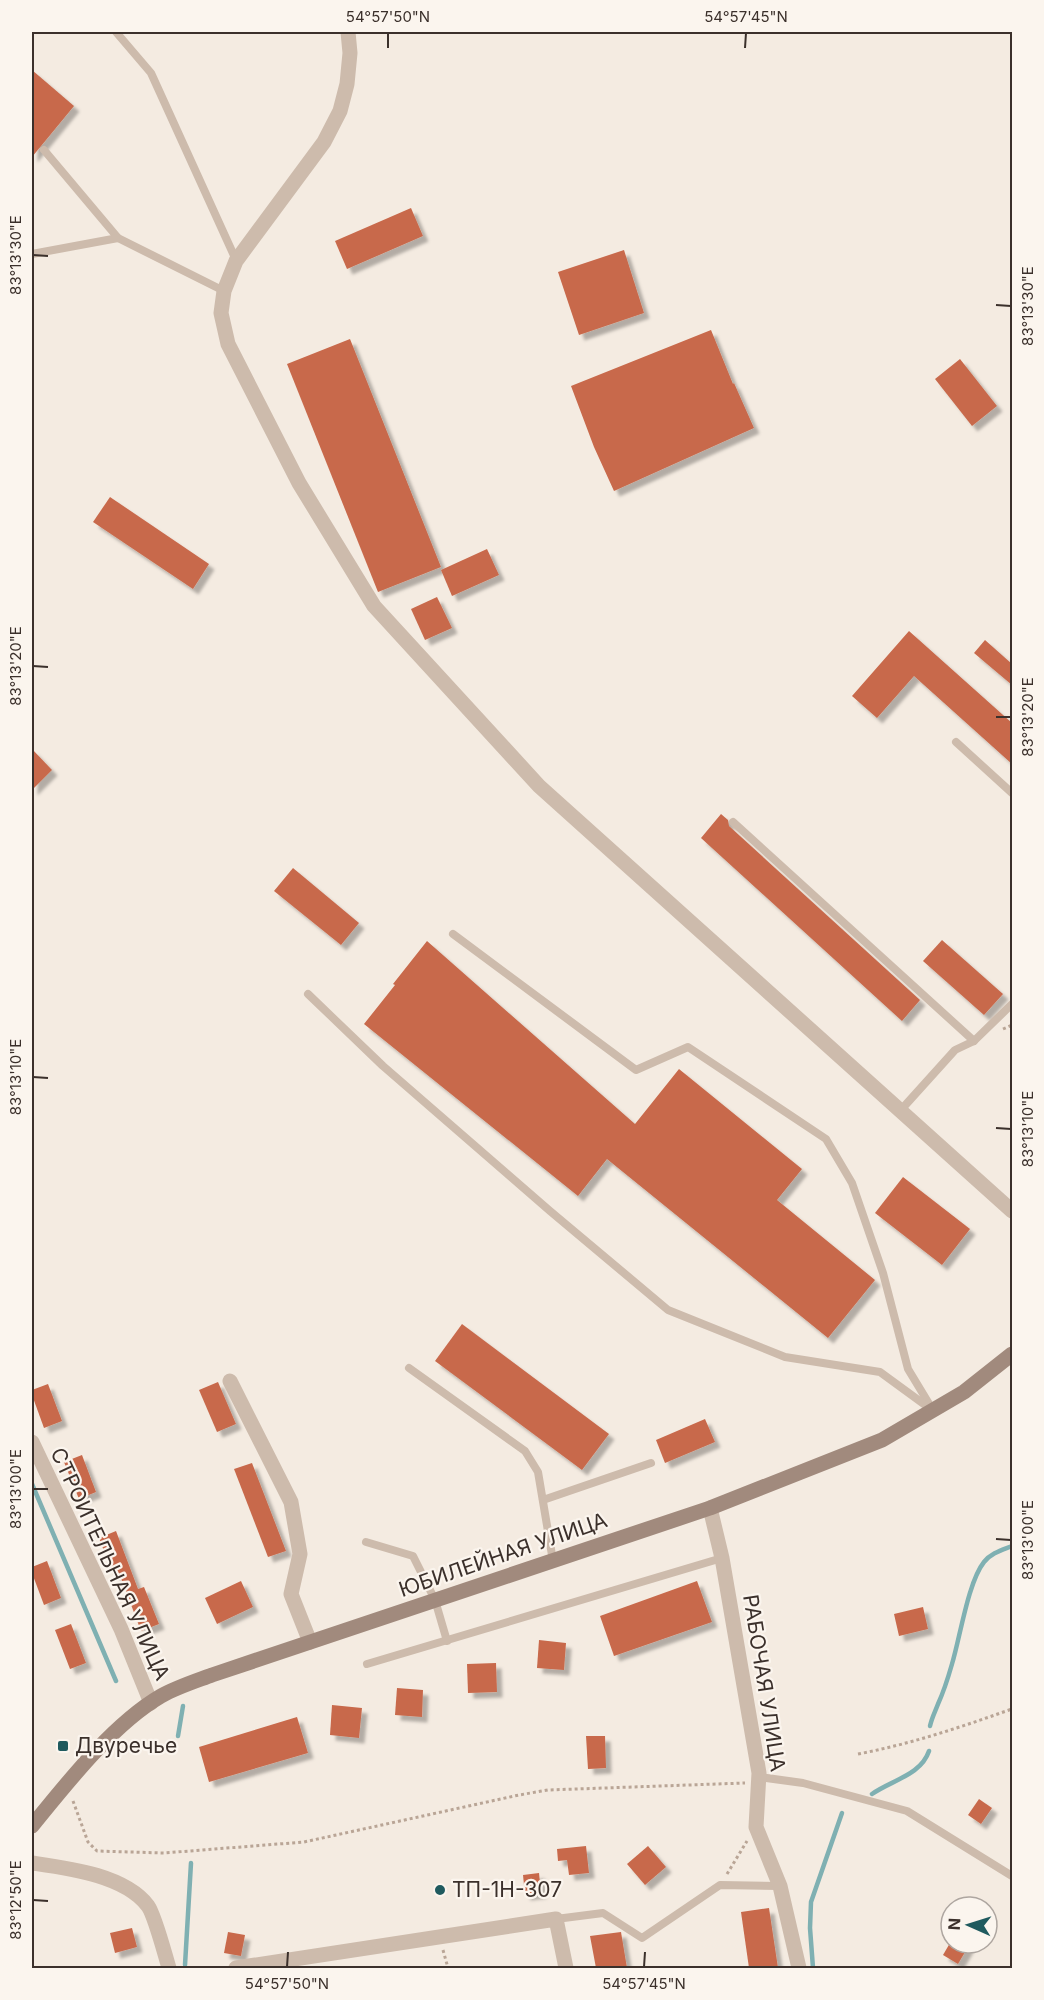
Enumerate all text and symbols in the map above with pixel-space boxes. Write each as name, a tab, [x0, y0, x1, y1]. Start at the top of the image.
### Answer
text: 54°57'50"N	[346, 7, 430, 26]
text: 54°57'45"N	[704, 7, 788, 26]
text: 83°13'30"E	[6, 215, 25, 295]
text: 83°13'30"E	[1018, 266, 1037, 346]
text: 83°13'20"E	[6, 626, 25, 706]
text: 83°13'20"E	[1018, 677, 1037, 757]
text: 83°13'10"E	[6, 1039, 25, 1115]
text: 83°13'10"E	[1018, 1091, 1037, 1167]
street label: СТРОИТЕЛЬНАЯ УЛИЦА	[46, 1444, 175, 1684]
text: 83°13'00"E	[6, 1449, 25, 1529]
text: 83°13'00"E	[1018, 1500, 1037, 1580]
street label: ЮБИЛЕЙНАЯ УЛИЦА	[395, 1506, 610, 1602]
street label: РАБОЧАЯ УЛИЦА	[738, 1593, 791, 1773]
place label: Двуречье	[75, 1733, 177, 1758]
marker: Двуречье	[56, 1739, 70, 1753]
text: 83°12'50"E	[6, 1860, 25, 1940]
place label: ТП-1Н-307	[452, 1877, 562, 1902]
marker: ТП-1Н-307	[433, 1883, 447, 1897]
north arrow	[939, 1895, 999, 1955]
text: N	[944, 1918, 964, 1931]
text: 54°57'50"N	[245, 1974, 329, 1993]
text: 54°57'45"N	[602, 1974, 686, 1993]

